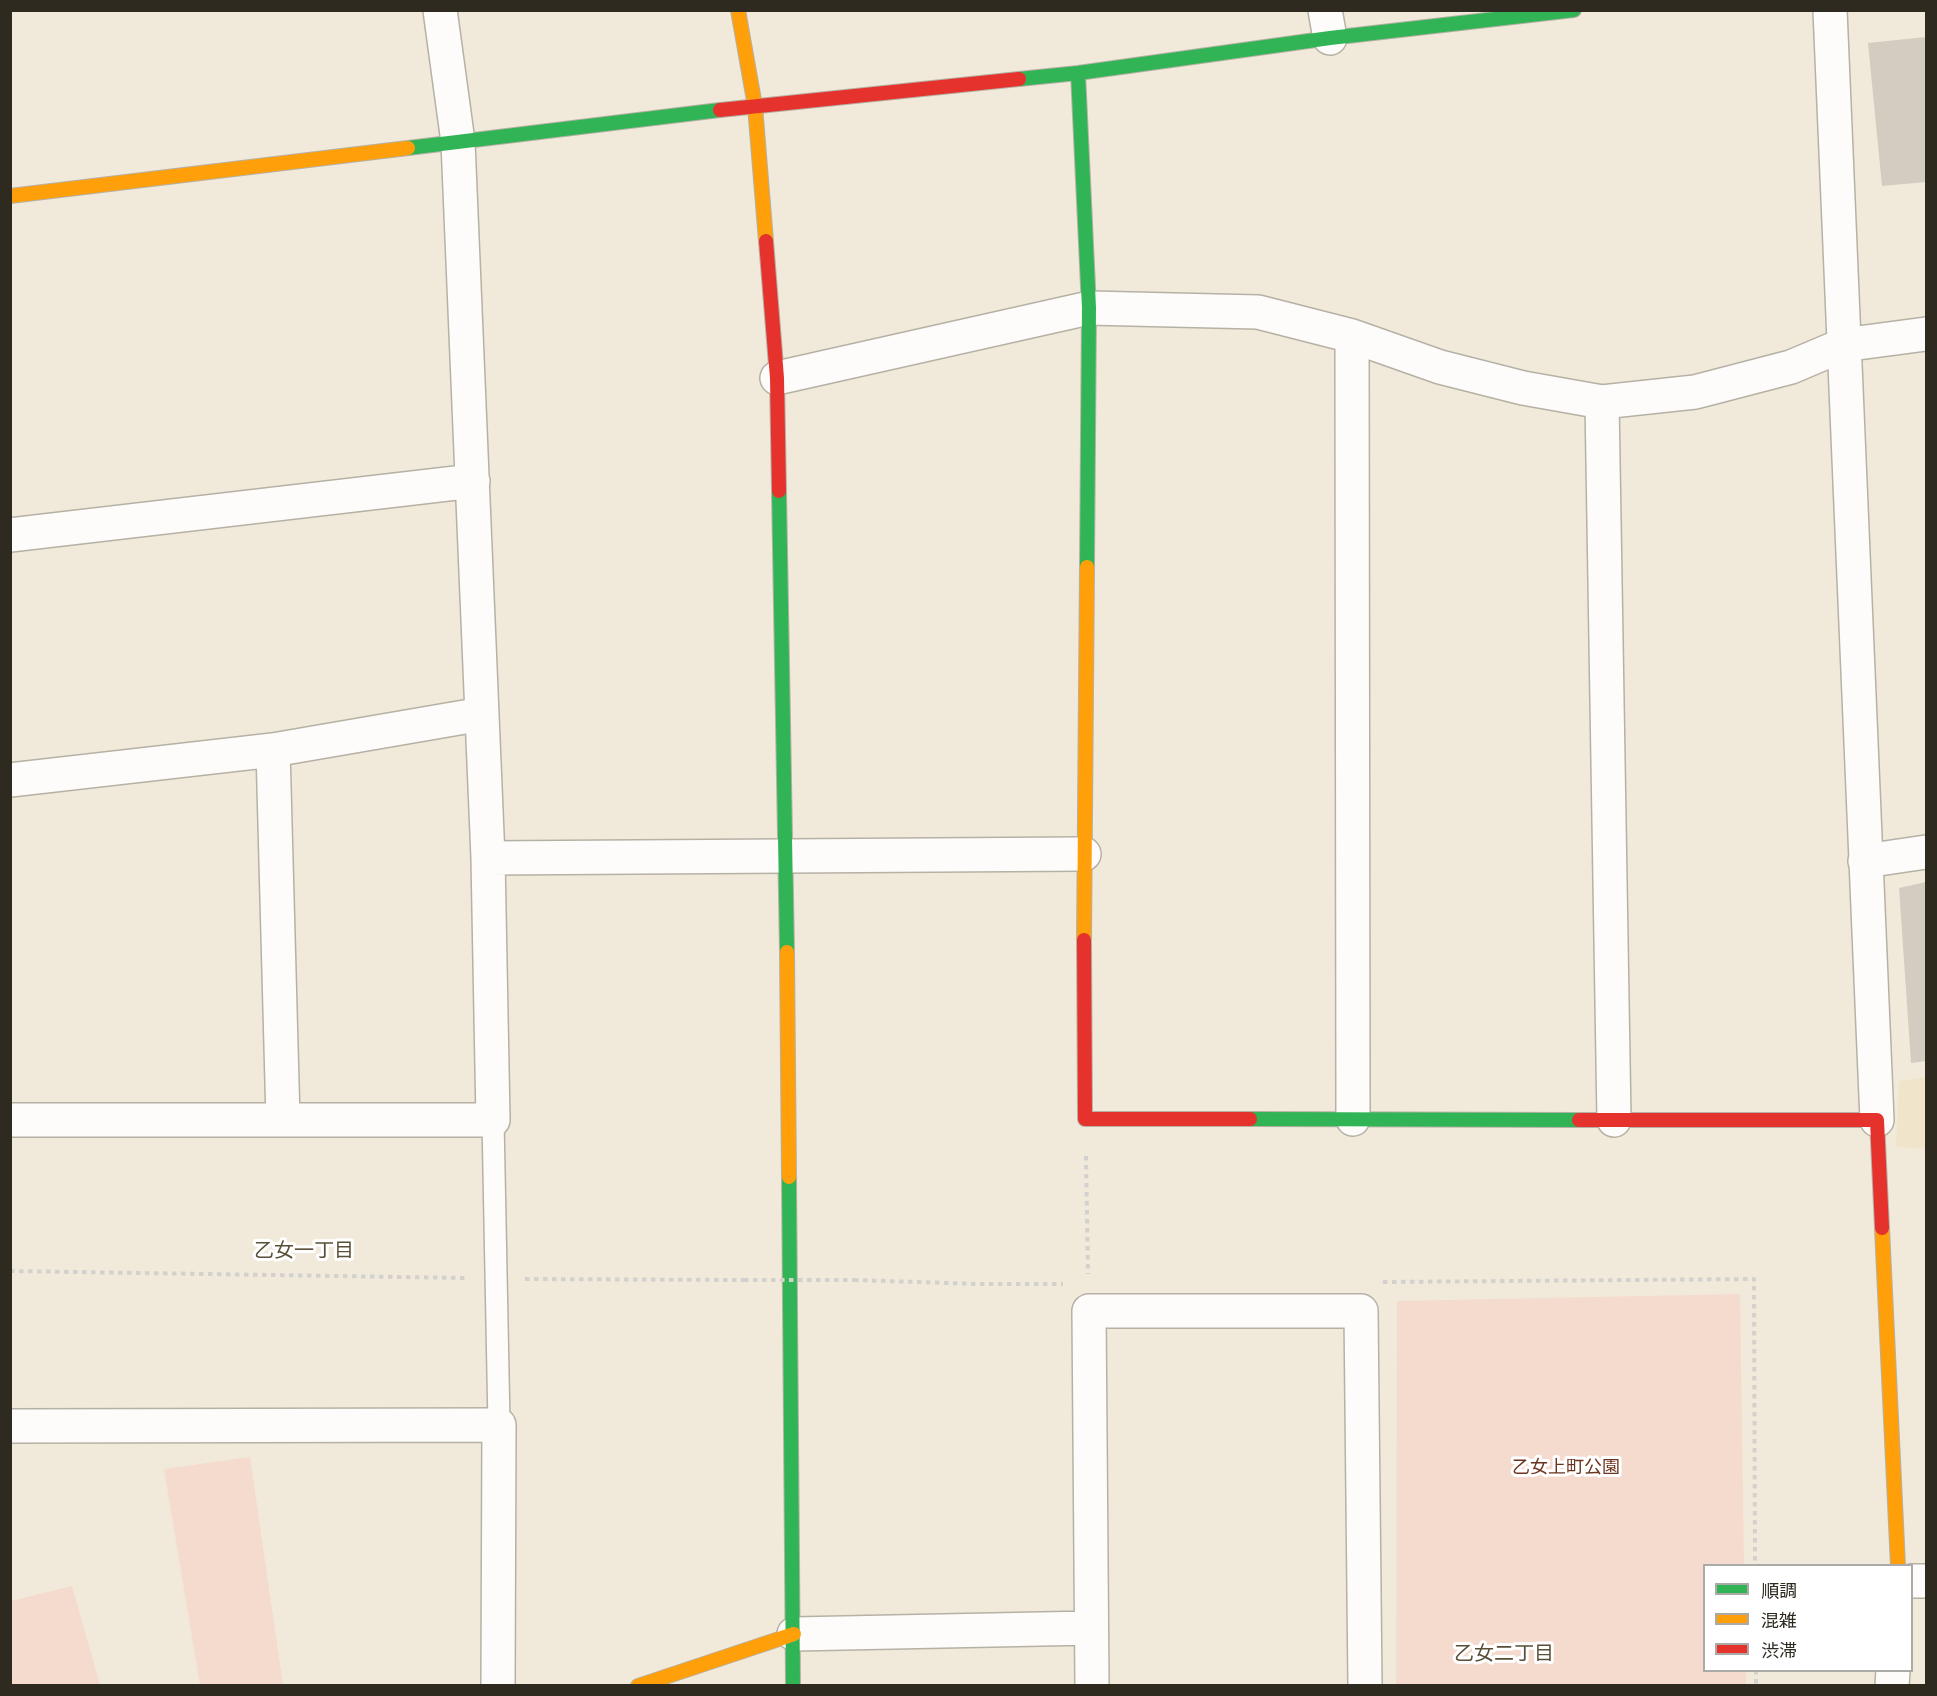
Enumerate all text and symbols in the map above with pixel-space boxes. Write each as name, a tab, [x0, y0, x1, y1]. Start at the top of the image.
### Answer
district label: 乙女一丁目	[254, 1239, 354, 1263]
park label: 乙女上町公園	[1512, 1457, 1620, 1479]
legend	[1703, 1564, 1913, 1672]
text: 順調	[1761, 1581, 1797, 1601]
text: 混雑	[1761, 1611, 1797, 1631]
text: 渋滞	[1761, 1641, 1797, 1661]
district label: 乙女二丁目	[1454, 1642, 1554, 1666]

